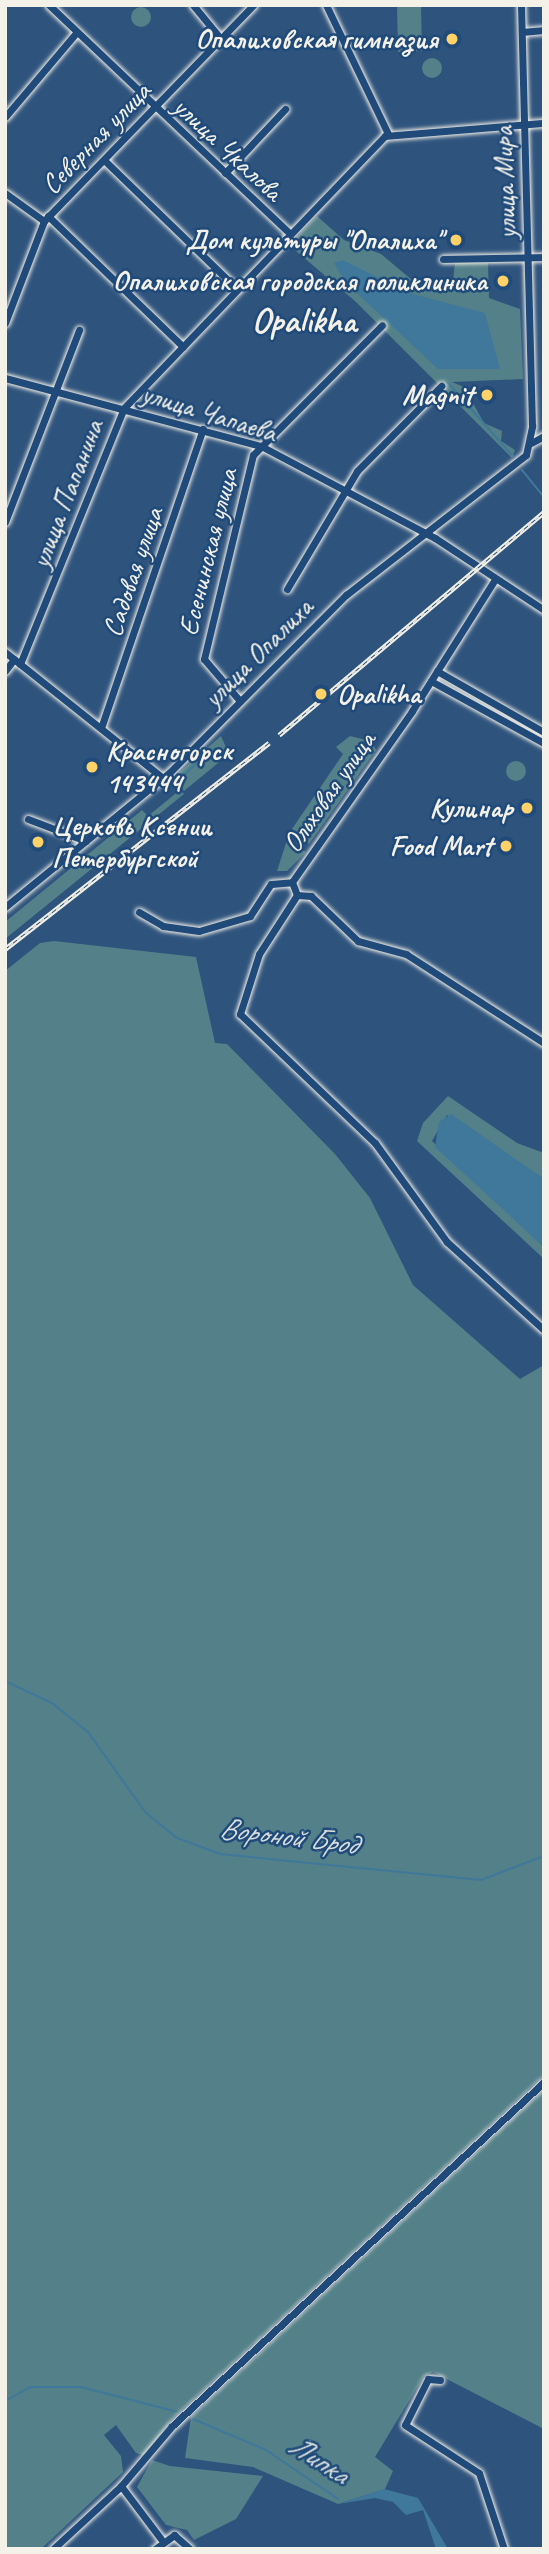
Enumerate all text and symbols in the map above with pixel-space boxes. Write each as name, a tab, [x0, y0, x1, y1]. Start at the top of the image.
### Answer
place label: Опалиховская гимназия	[199, 22, 438, 56]
marker: Опалиховская гимназия	[444, 31, 460, 47]
street label: Северная улица	[34, 74, 158, 202]
street label: улица Чкалова	[167, 90, 289, 208]
street label: улица Мира	[486, 126, 524, 240]
place label: Дом культуры "Опалиха"	[190, 223, 442, 257]
marker: Дом культуры "Опалиха"	[448, 232, 464, 248]
place label: Опалиховская городская поликлиника	[112, 264, 487, 298]
marker: Опалиховская городская поликлиника	[493, 271, 513, 291]
district label: Opalikha	[252, 300, 356, 342]
street label: улица Чапаева	[138, 377, 280, 449]
place label: Magnit	[402, 378, 473, 412]
marker: Magnit	[479, 387, 495, 403]
street label: улица Папанина	[23, 415, 111, 573]
street label: Есенинская улица	[171, 464, 245, 640]
street label: Садовая улица	[95, 502, 171, 642]
street label: улица Опалиха	[197, 592, 319, 714]
place label: Opalikha	[337, 677, 420, 711]
marker: Opalikha	[311, 684, 331, 704]
street label: Ольховая улица	[275, 725, 383, 859]
place label: Красногорск 143444	[106, 734, 232, 800]
marker: Красногорск 143444	[84, 759, 100, 775]
place label: Кулинар	[430, 791, 513, 825]
marker: Кулинар	[519, 800, 535, 816]
place label: Церковь Ксении Петербургской	[52, 809, 209, 875]
place label: Food Mart	[389, 829, 492, 863]
marker: Церковь Ксении Петербургской	[30, 834, 46, 850]
marker: Food Mart	[498, 838, 514, 854]
water label: Вороной Брод	[218, 1810, 358, 1862]
water label: Липка	[282, 2426, 356, 2492]

